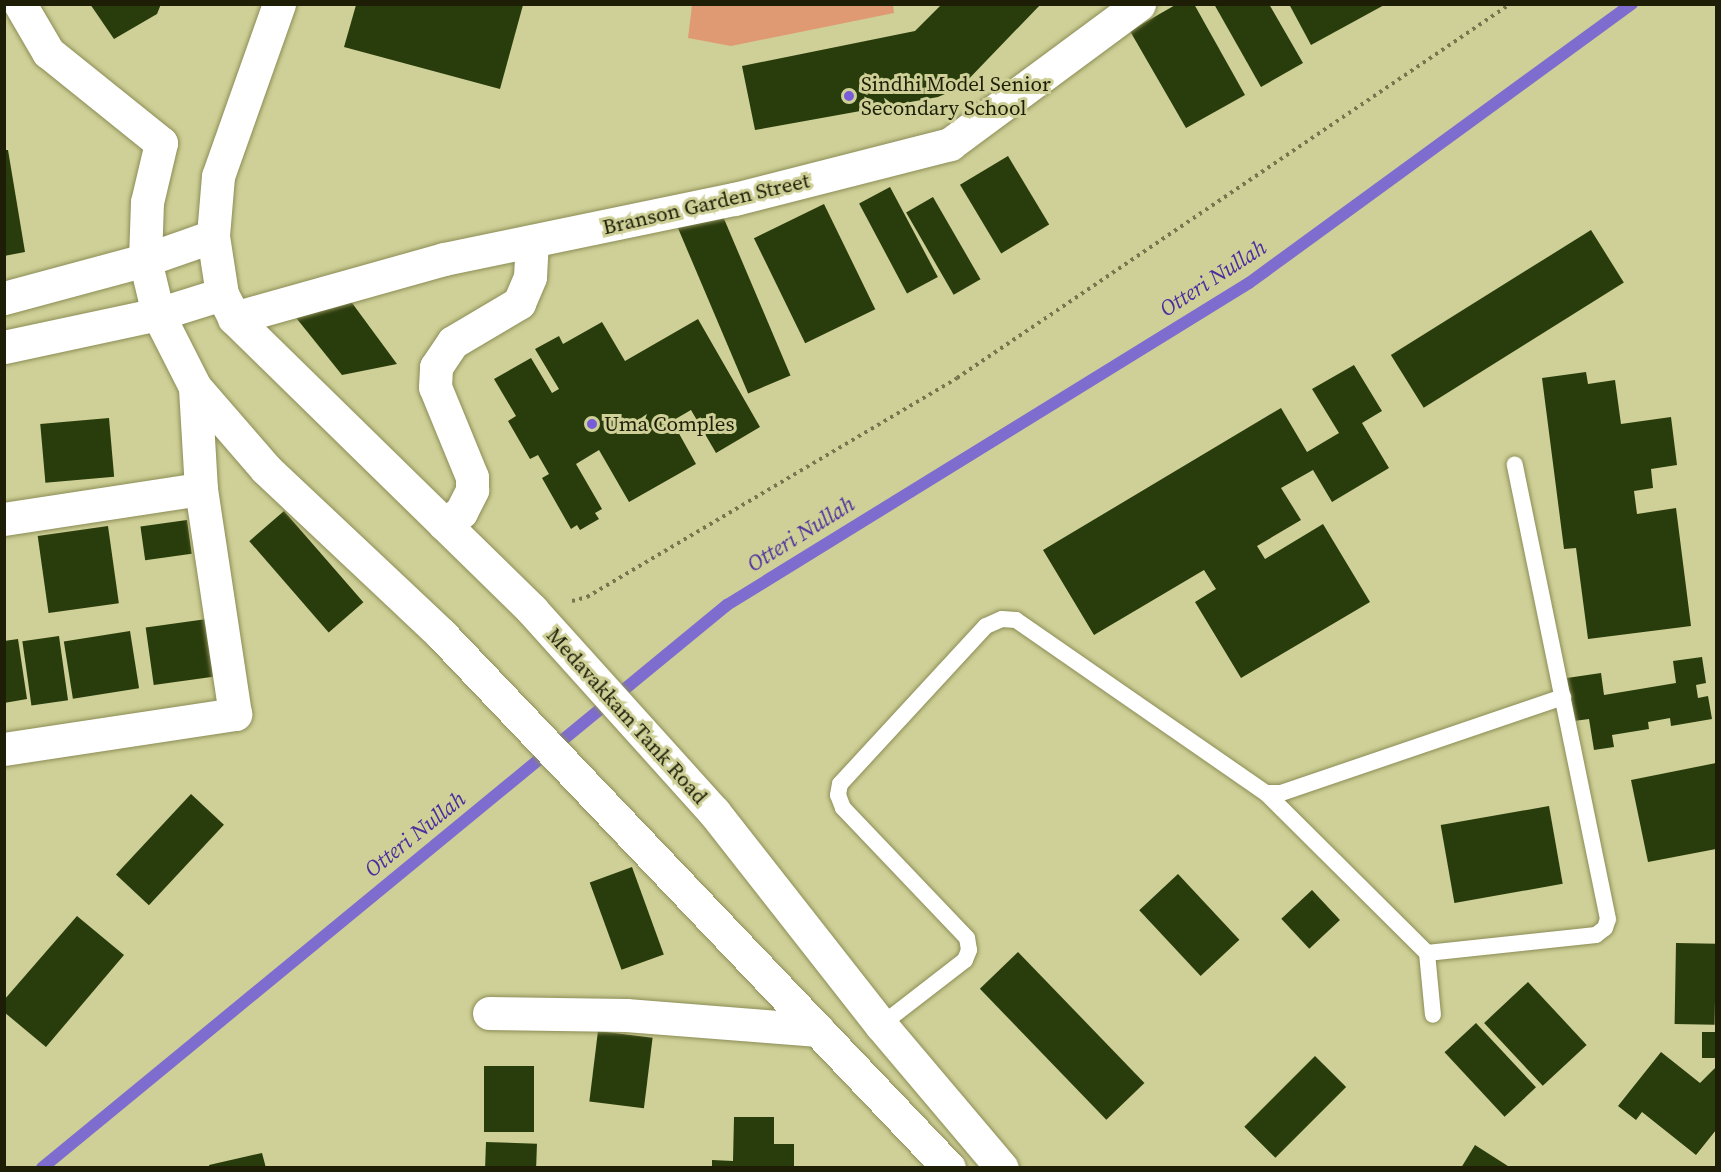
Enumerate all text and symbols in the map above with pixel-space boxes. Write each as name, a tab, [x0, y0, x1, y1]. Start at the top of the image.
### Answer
place label: Sindhi Model Senior Secondary School	[861, 71, 1051, 121]
marker: Sindhi Model Senior Secondary School	[842, 89, 856, 103]
street label: Branson Garden Street	[600, 168, 812, 240]
water label: Otteri Nullah	[1155, 234, 1271, 322]
place label: Uma Comples	[604, 411, 735, 437]
marker: Uma Comples	[585, 417, 599, 431]
water label: Otteri Nullah	[742, 491, 860, 577]
street label: Medavakkam Tank Road	[541, 623, 713, 809]
water label: Otteri Nullah	[359, 785, 471, 883]

